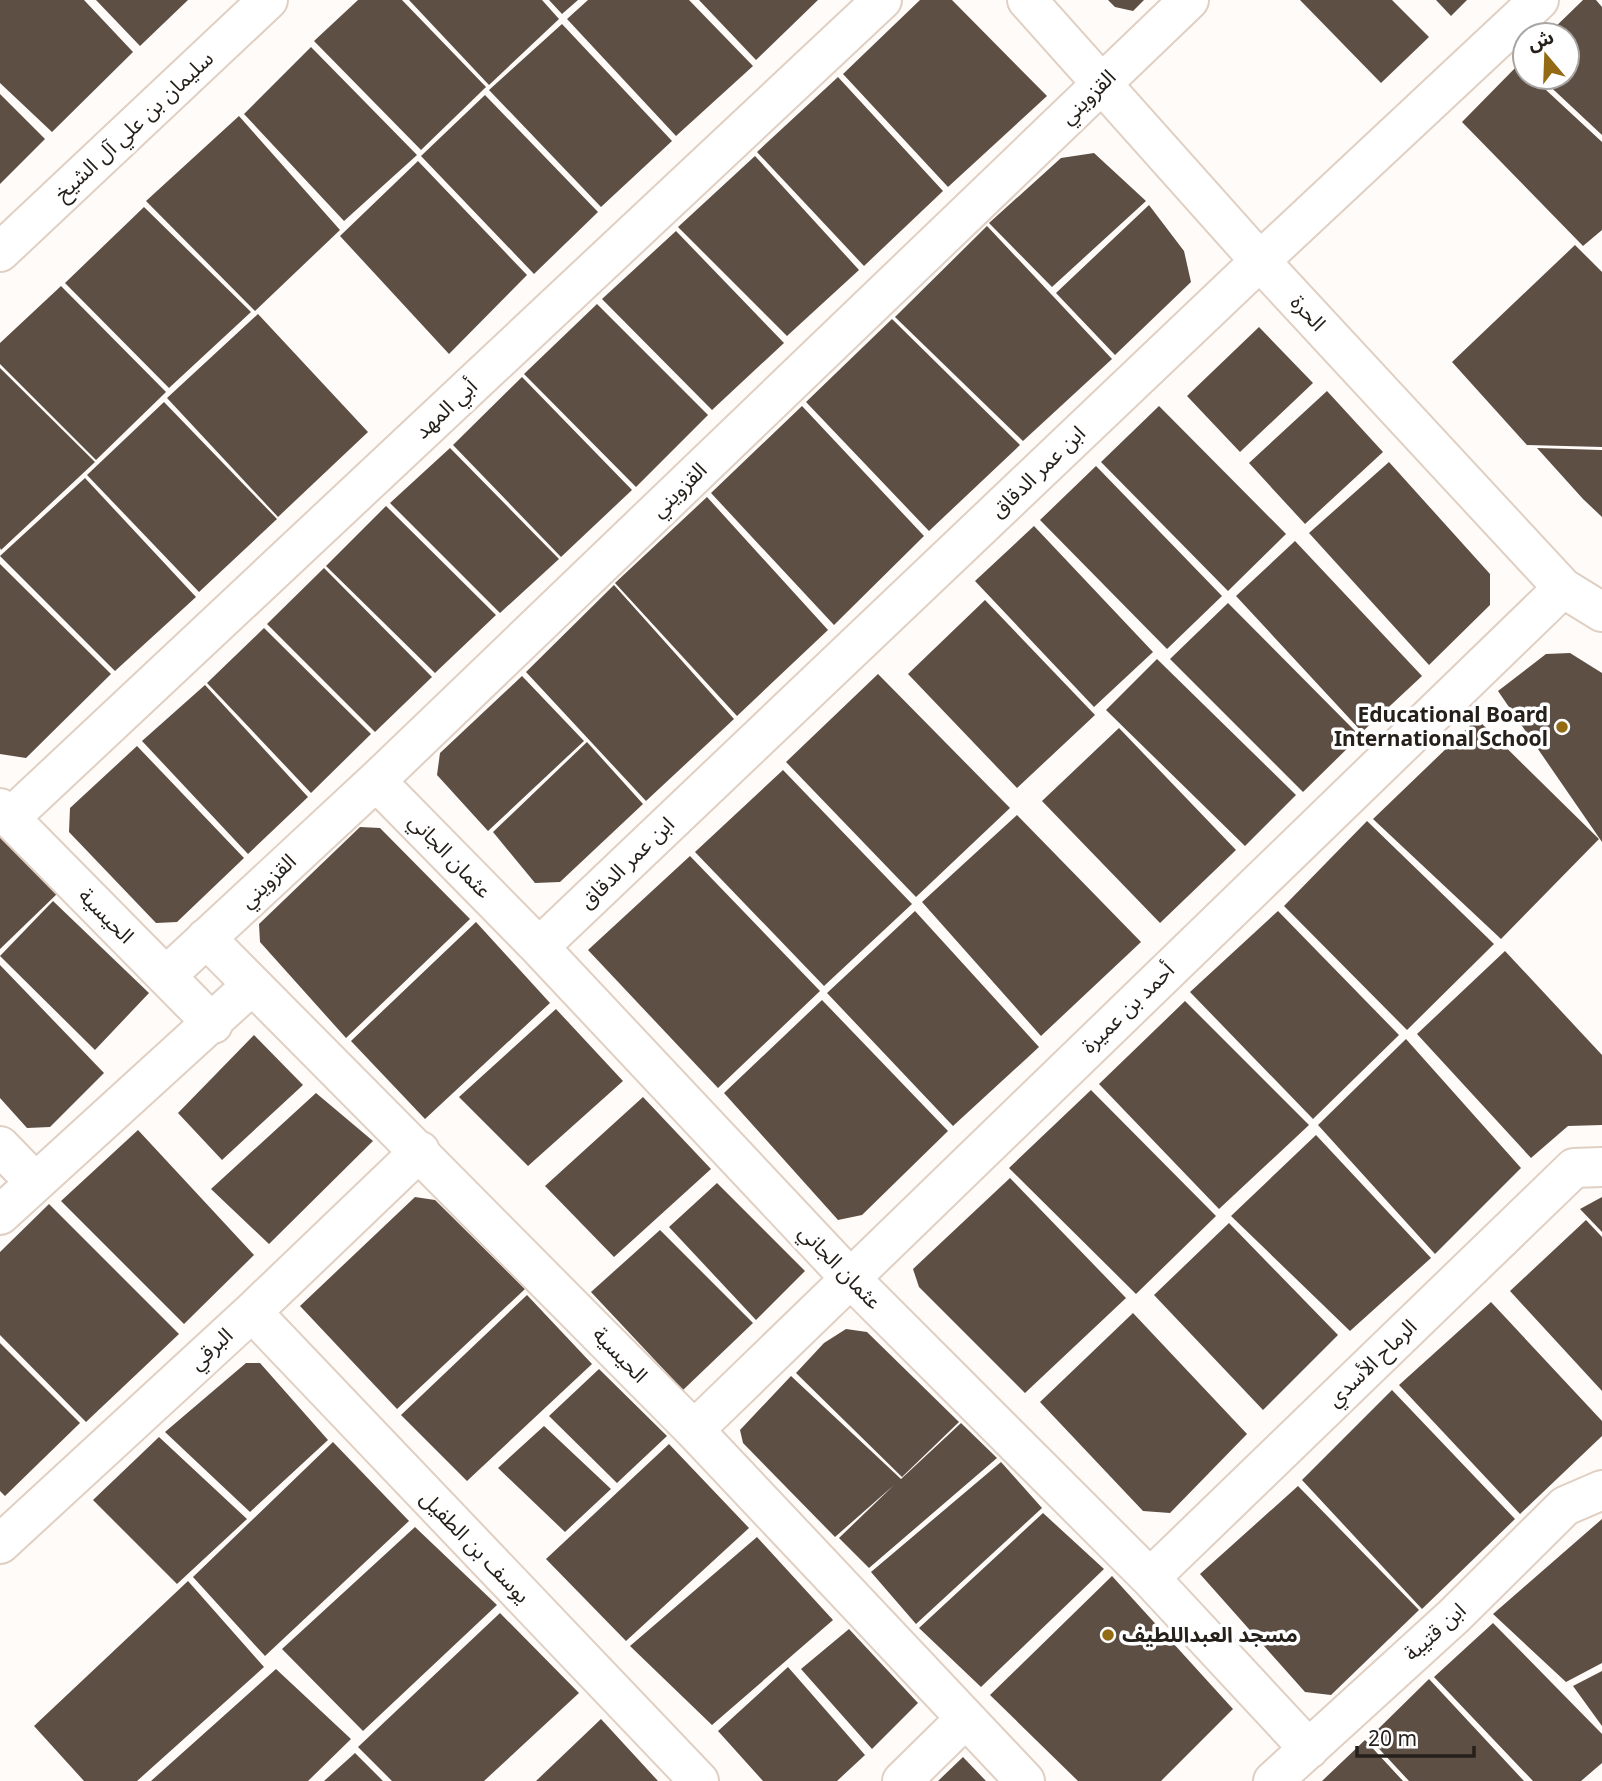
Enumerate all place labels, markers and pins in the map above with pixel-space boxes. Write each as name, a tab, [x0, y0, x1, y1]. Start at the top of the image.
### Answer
place label: Educational Board International School	[1334, 700, 1548, 752]
marker: Educational Board International School	[1554, 719, 1570, 735]
place label: مسجد العبداللطيف	[1122, 1620, 1298, 1648]
marker: مسجد العبداللطيف	[1100, 1627, 1116, 1643]

